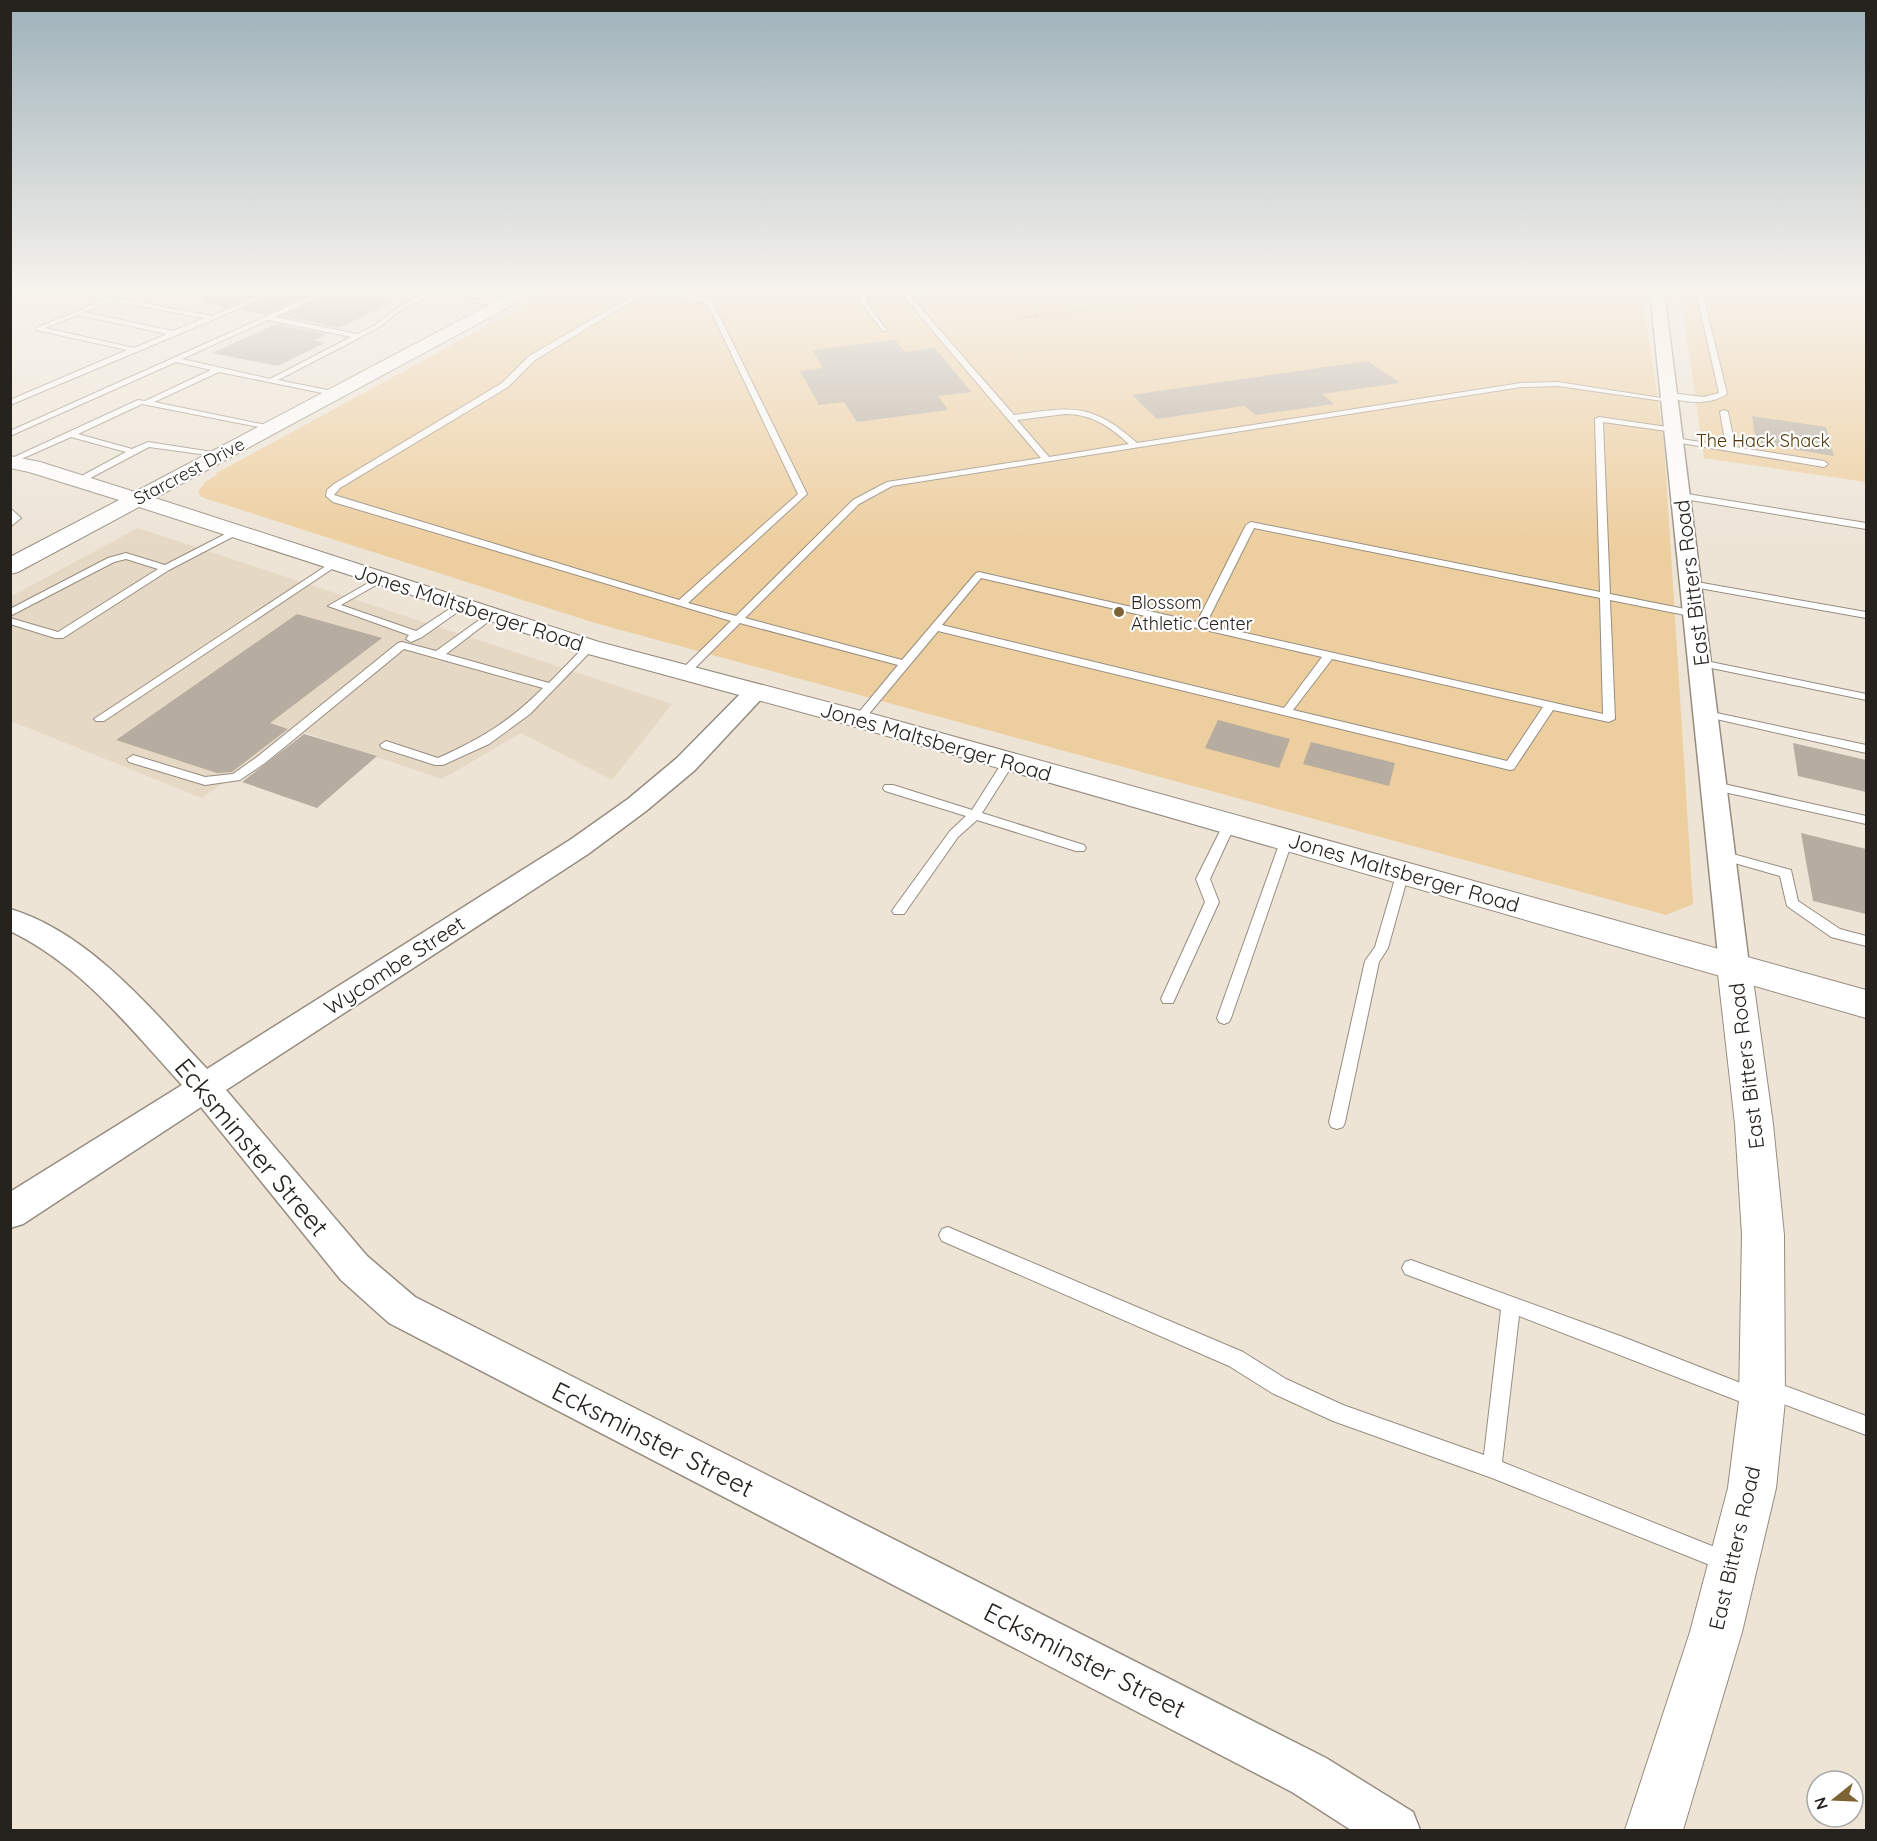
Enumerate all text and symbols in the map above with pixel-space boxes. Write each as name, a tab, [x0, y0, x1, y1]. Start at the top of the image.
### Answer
park label: The Hack Shack	[1696, 429, 1830, 452]
street label: Starcrest Drive	[130, 432, 248, 510]
street label: East Bitters Road	[1668, 498, 1714, 668]
street label: Jones Maltsberger Road	[351, 558, 587, 656]
place label: Blossom Athletic Center	[1131, 591, 1253, 635]
marker: Blossom Athletic Center	[1112, 605, 1126, 619]
street label: Jones Maltsberger Road	[817, 696, 1055, 786]
street label: Jones Maltsberger Road	[1285, 827, 1523, 917]
street label: Wycombe Street	[319, 910, 469, 1020]
street label: East Bitters Road	[1723, 981, 1769, 1151]
street label: Ecksminster Street	[168, 1051, 336, 1243]
street label: Ecksminster Street	[547, 1374, 759, 1504]
street label: East Bitters Road	[1703, 1464, 1765, 1632]
street label: Ecksminster Street	[979, 1595, 1191, 1725]
north arrow	[1805, 1769, 1865, 1829]
text: N	[1809, 1795, 1832, 1812]

